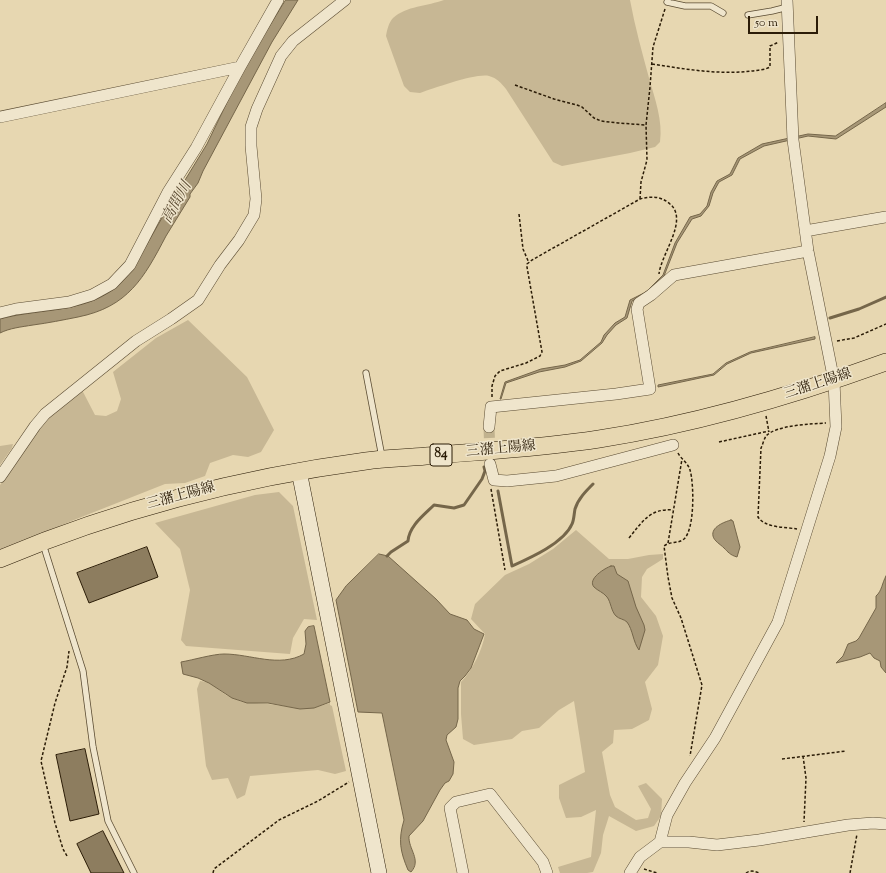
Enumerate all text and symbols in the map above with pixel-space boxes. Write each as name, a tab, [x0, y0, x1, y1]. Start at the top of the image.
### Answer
scale bar	[750, 8, 820, 34]
text: 50 m	[755, 14, 778, 32]
water label: 高間川	[159, 179, 197, 227]
street label: 三潴上陽線	[782, 366, 854, 404]
street label: 三潴上陽線	[465, 439, 537, 461]
road number: 84	[430, 444, 452, 466]
street label: 三潴上陽線	[145, 480, 217, 514]

